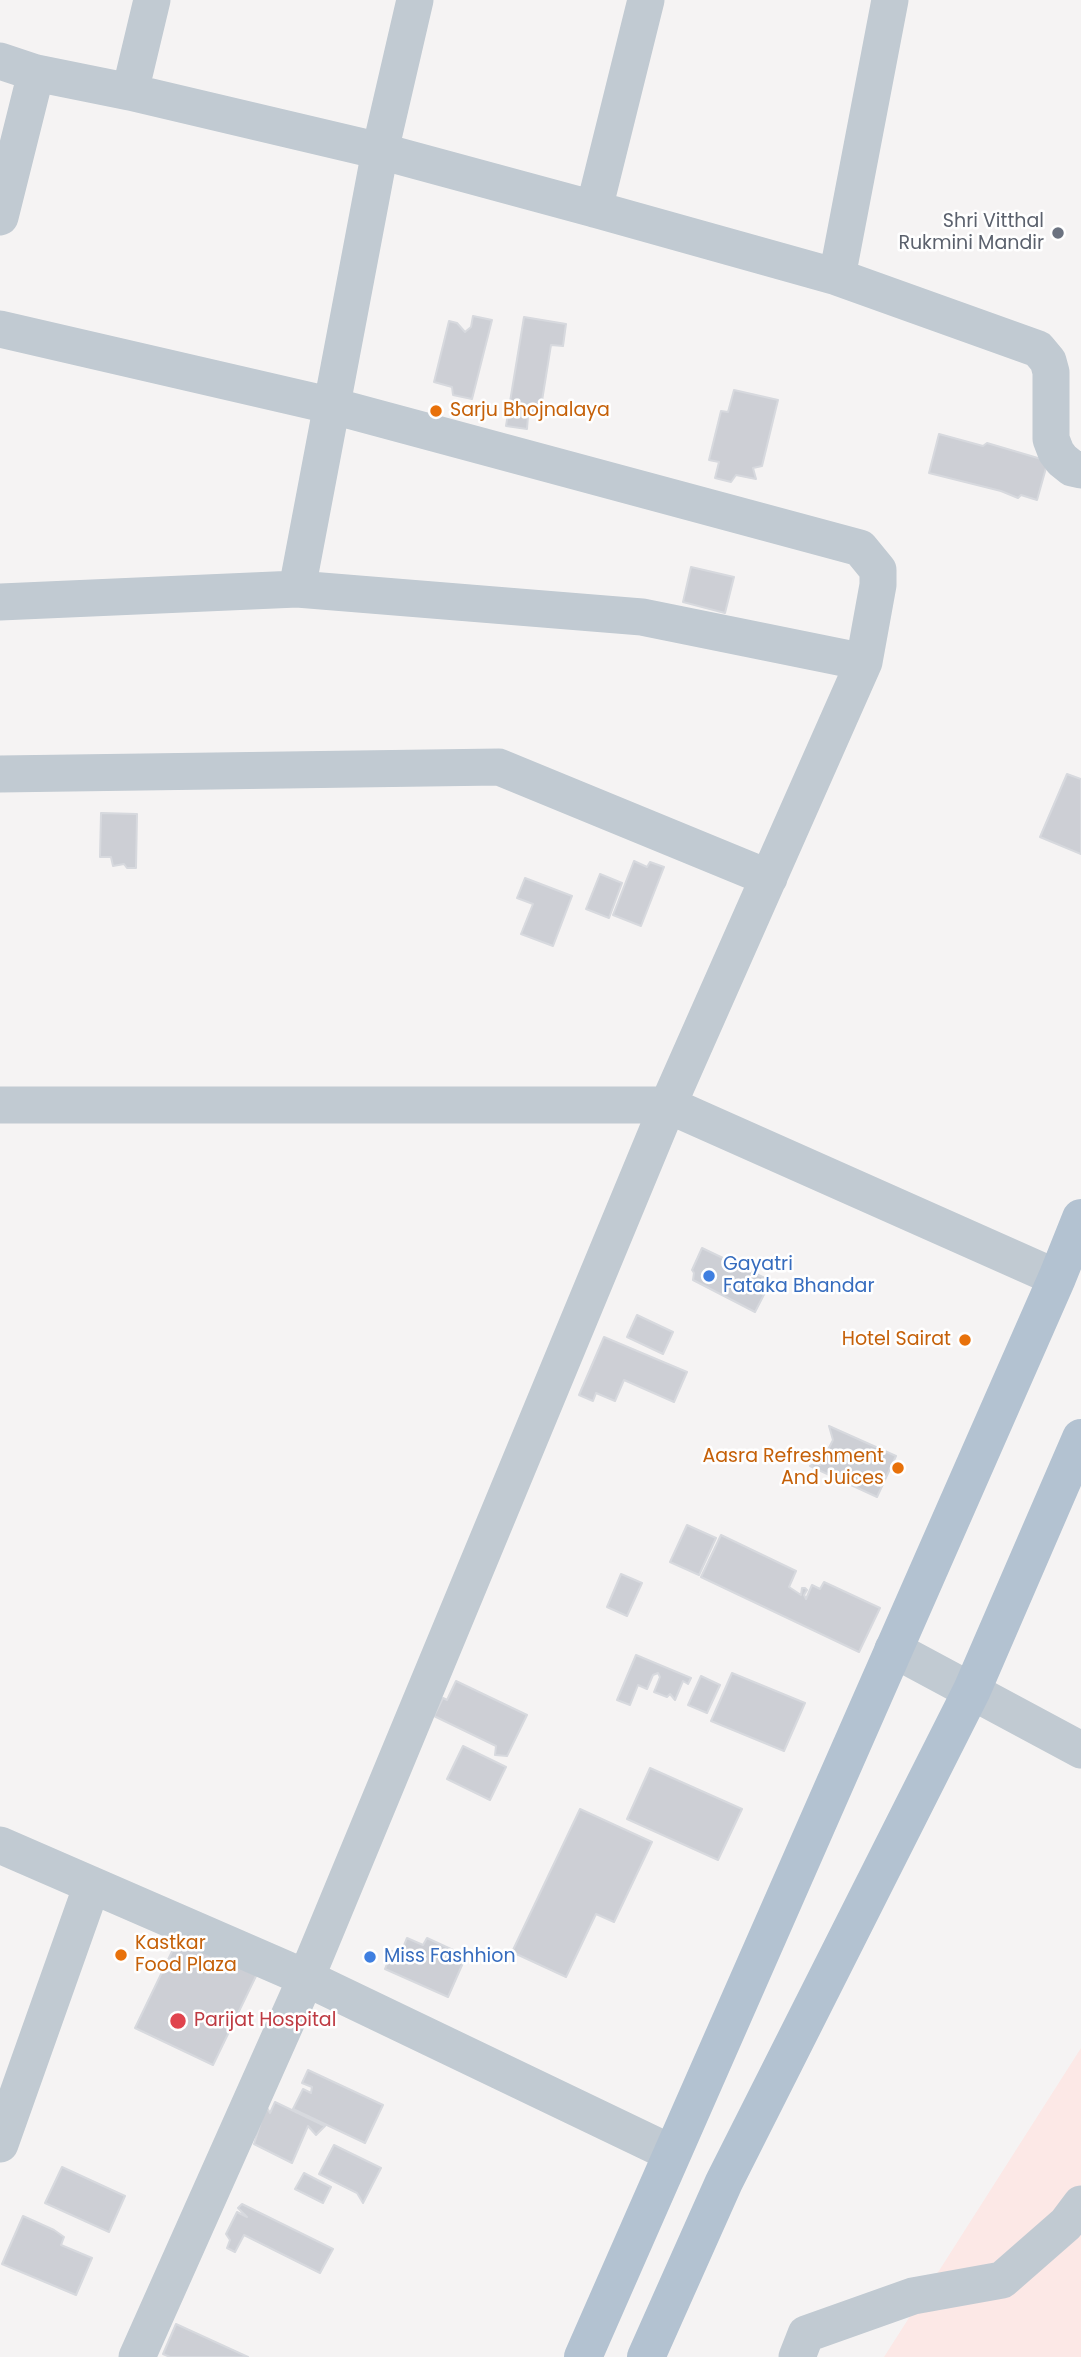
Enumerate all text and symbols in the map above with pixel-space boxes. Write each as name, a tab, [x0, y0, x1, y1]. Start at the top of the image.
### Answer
place label: Shri Vitthal Rukmini Mandir	[898, 211, 1044, 255]
marker: Shri Vitthal Rukmini Mandir	[1050, 225, 1066, 241]
place label: Sarju Bhojnalaya	[450, 400, 610, 422]
marker: Sarju Bhojnalaya	[428, 403, 444, 419]
place label: Gayatri Fataka Bhandar	[723, 1254, 874, 1298]
marker: Gayatri Fataka Bhandar	[701, 1268, 717, 1284]
place label: Hotel Sairat	[842, 1329, 951, 1351]
marker: Hotel Sairat	[957, 1332, 973, 1348]
place label: Aasra Refreshment And Juices	[702, 1446, 884, 1490]
marker: Aasra Refreshment And Juices	[890, 1460, 906, 1476]
place label: Kastkar Food Plaza	[135, 1933, 237, 1977]
place label: Miss Fashhion	[384, 1946, 516, 1968]
marker: Kastkar Food Plaza	[113, 1947, 129, 1963]
marker: Miss Fashhion	[362, 1949, 378, 1965]
place label: Parijat Hospital	[194, 2010, 336, 2032]
marker: Parijat Hospital	[168, 2011, 188, 2031]

